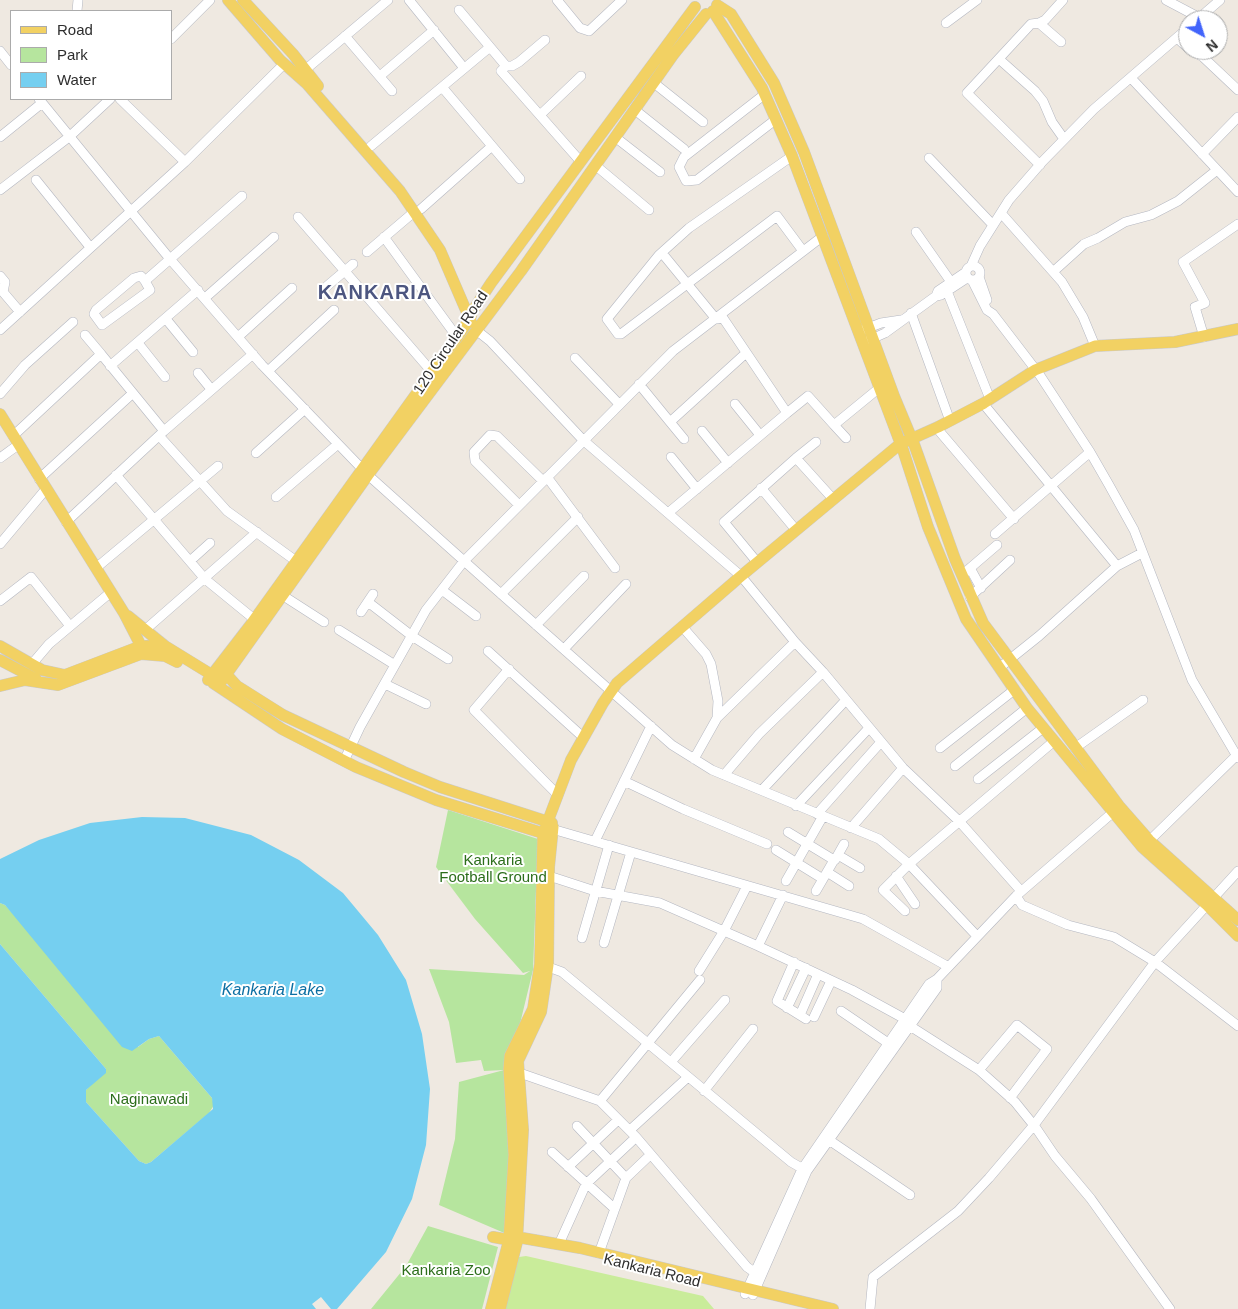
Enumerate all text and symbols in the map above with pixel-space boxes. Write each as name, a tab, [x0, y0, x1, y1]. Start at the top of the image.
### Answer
legend	[10, 10, 172, 100]
north arrow	[1178, 10, 1228, 60]
text: Road	[57, 21, 93, 38]
text: N	[1203, 36, 1221, 55]
text: Park	[57, 46, 88, 63]
text: Water	[57, 71, 96, 88]
district label: KANKARIA	[317, 281, 433, 305]
street label: 120 Circular Road	[410, 288, 492, 398]
park label: Kankaria Football Ground	[439, 852, 547, 887]
water label: Kankaria Lake	[222, 981, 324, 1001]
park label: Naginawadi	[110, 1091, 188, 1109]
street label: Kankaria Road	[602, 1250, 702, 1292]
park label: Kankaria Zoo	[401, 1262, 491, 1280]

